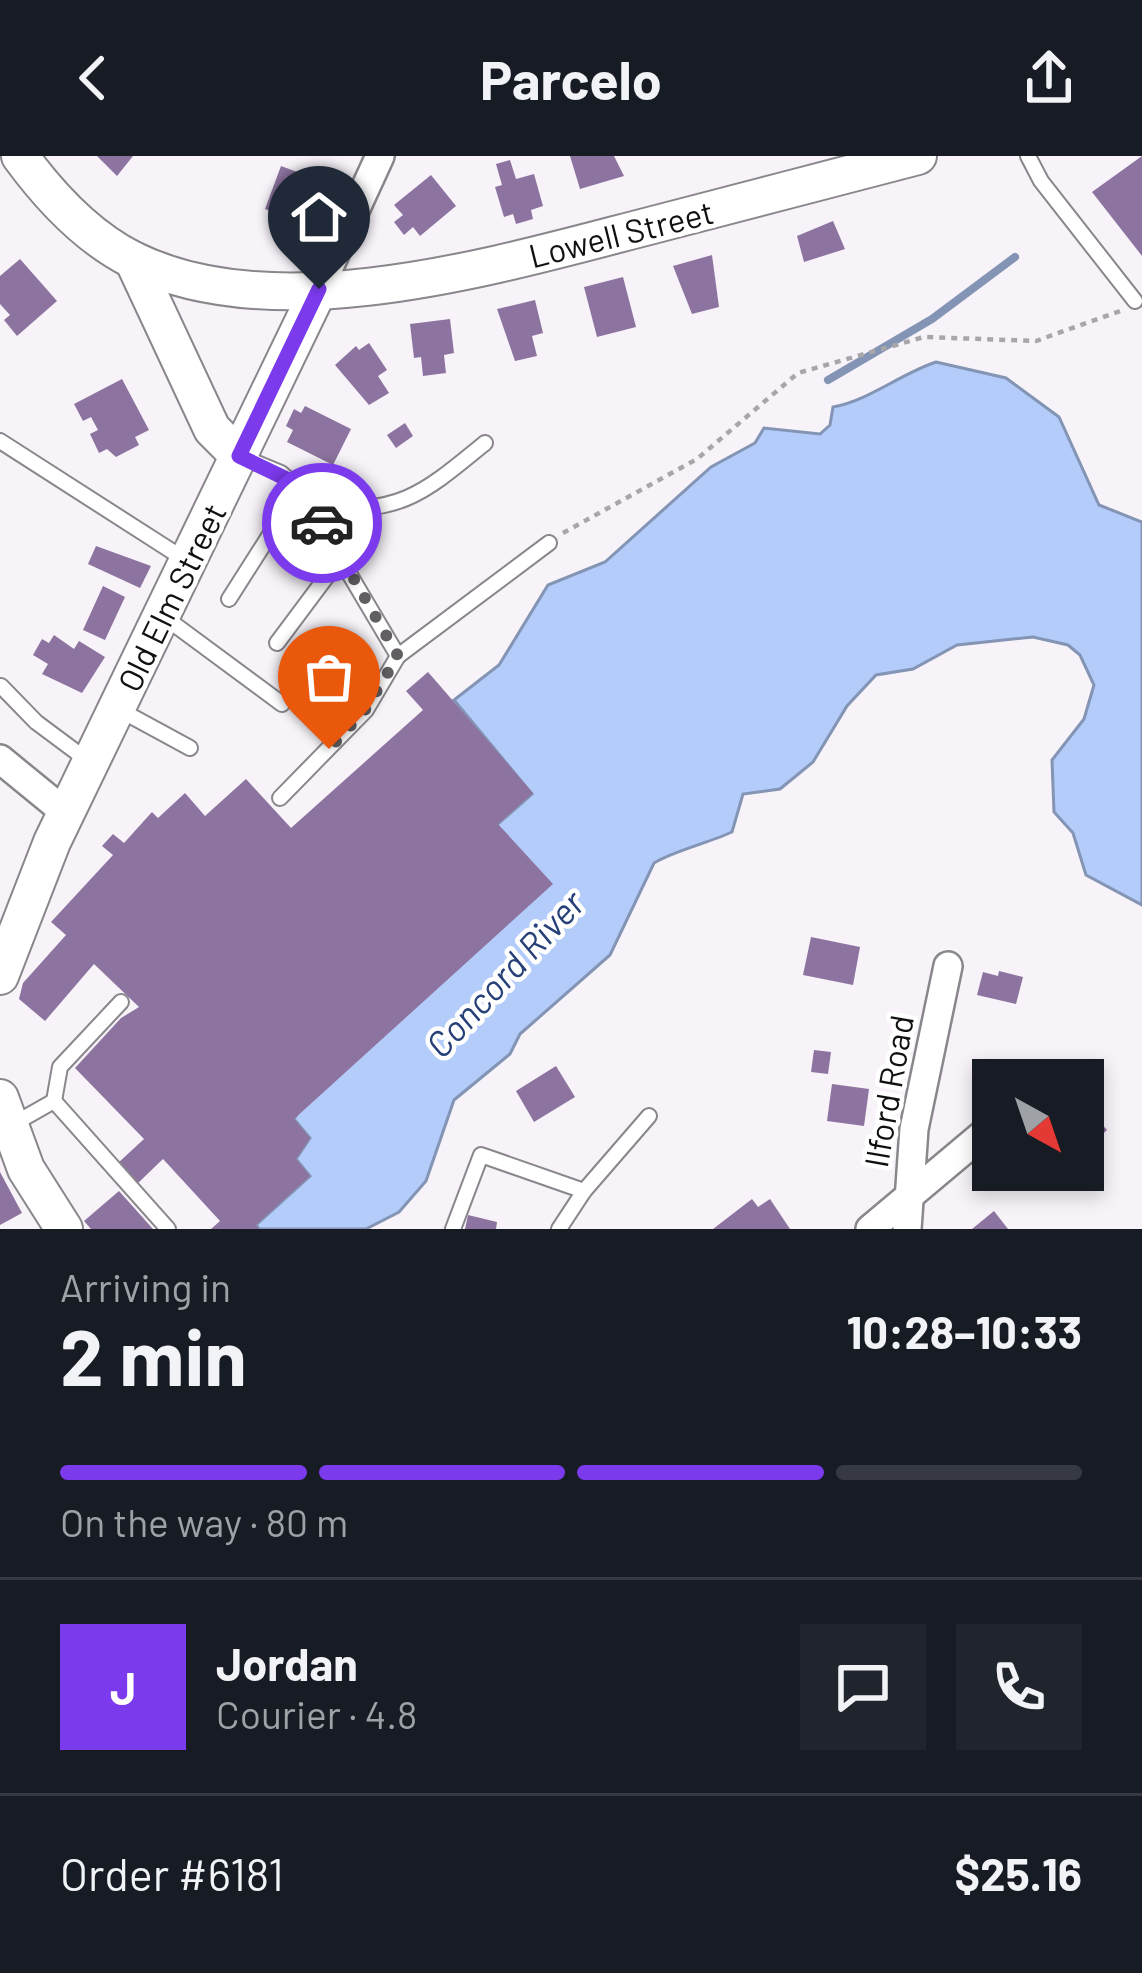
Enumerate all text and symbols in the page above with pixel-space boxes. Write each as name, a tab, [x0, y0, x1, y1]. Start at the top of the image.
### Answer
icon: back	[60, 45, 126, 111]
icon: share	[1016, 45, 1082, 111]
text: Parcelo	[480, 46, 662, 111]
pin	[268, 166, 370, 289]
icon: home	[286, 184, 352, 250]
street label: Lowell Street	[525, 191, 717, 275]
courier	[262, 463, 382, 583]
icon: car	[289, 490, 355, 556]
street label: Old Elm Street	[108, 496, 234, 698]
pin	[278, 626, 380, 749]
icon: bag	[296, 644, 362, 710]
water label: Concord River	[416, 880, 593, 1065]
street label: Ilford Road	[855, 1012, 921, 1170]
north arrow	[972, 1059, 1104, 1191]
map controls	[972, 1059, 1104, 1191]
text: Arriving in	[60, 1263, 231, 1310]
text: 10:28–10:33	[847, 1304, 1082, 1358]
text: 2 min	[60, 1308, 247, 1402]
text: On the way · 80 m	[60, 1498, 348, 1545]
button: chat	[800, 1624, 926, 1750]
button: phone	[956, 1624, 1082, 1750]
text: Jordan	[216, 1636, 358, 1690]
text: J	[110, 1660, 136, 1714]
text: Courier · 4.8	[216, 1690, 417, 1737]
text: Order #6181	[60, 1846, 284, 1900]
text: $25.16	[955, 1846, 1082, 1900]

